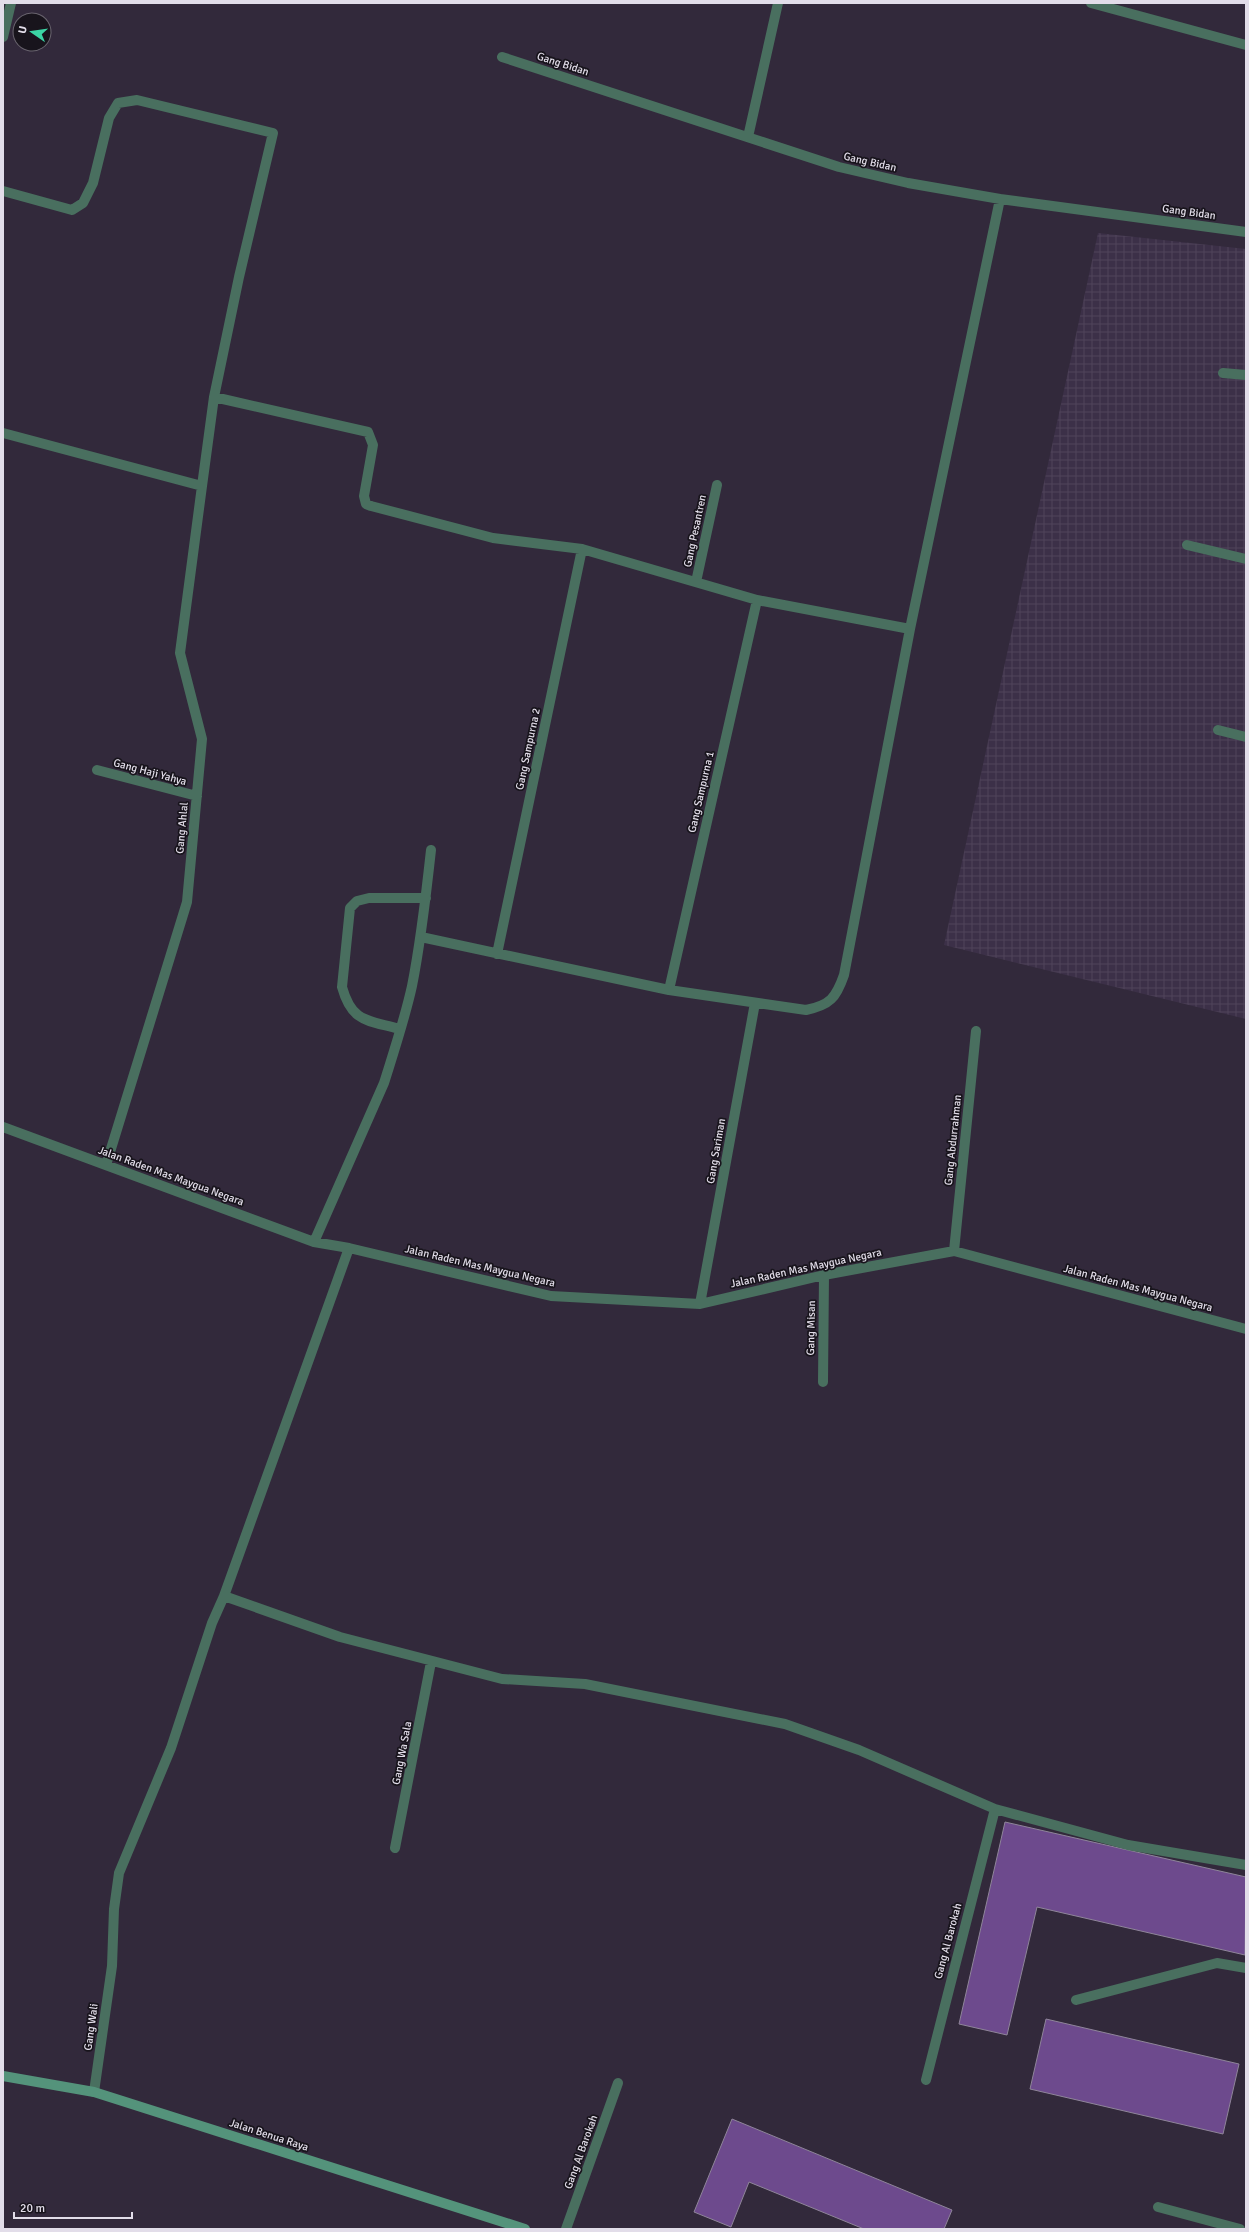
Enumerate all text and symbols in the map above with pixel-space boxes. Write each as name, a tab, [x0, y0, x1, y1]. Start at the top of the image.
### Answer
north arrow	[12, 12, 52, 52]
text: U	[16, 25, 30, 35]
street label: Gang Bidan	[535, 49, 591, 79]
street label: Gang Bidan	[842, 150, 898, 174]
street label: Gang Bidan	[1161, 202, 1217, 222]
street label: Gang Pesantren	[681, 493, 709, 569]
street label: Gang Sampurna 2	[513, 707, 543, 791]
street label: Gang Sampurna 1	[685, 750, 717, 834]
street label: Gang Haji Yahya	[112, 756, 188, 788]
street label: Gang Ahlal	[173, 802, 191, 854]
street label: Gang Abdurrahman	[942, 1094, 964, 1186]
street label: Gang Sariman	[704, 1117, 728, 1185]
street label: Jalan Raden Mas Maygua Negara	[96, 1144, 246, 1209]
street label: Jalan Raden Mas Maygua Negara	[403, 1242, 557, 1290]
street label: Jalan Raden Mas Maygua Negara	[729, 1246, 883, 1290]
street label: Jalan Raden Mas Maygua Negara	[1062, 1262, 1215, 1314]
street label: Gang Misan	[804, 1300, 818, 1356]
street label: Gang Wa Sala	[389, 1720, 415, 1786]
street label: Gang Al Barokah	[932, 1902, 964, 1980]
street label: Gang Wali	[81, 2003, 101, 2051]
street label: Gang Al Barokah	[562, 2113, 600, 2191]
street label: Jalan Benua Raya	[228, 2116, 310, 2154]
scale bar	[14, 2194, 132, 2220]
text: 20 m	[20, 2201, 45, 2216]

